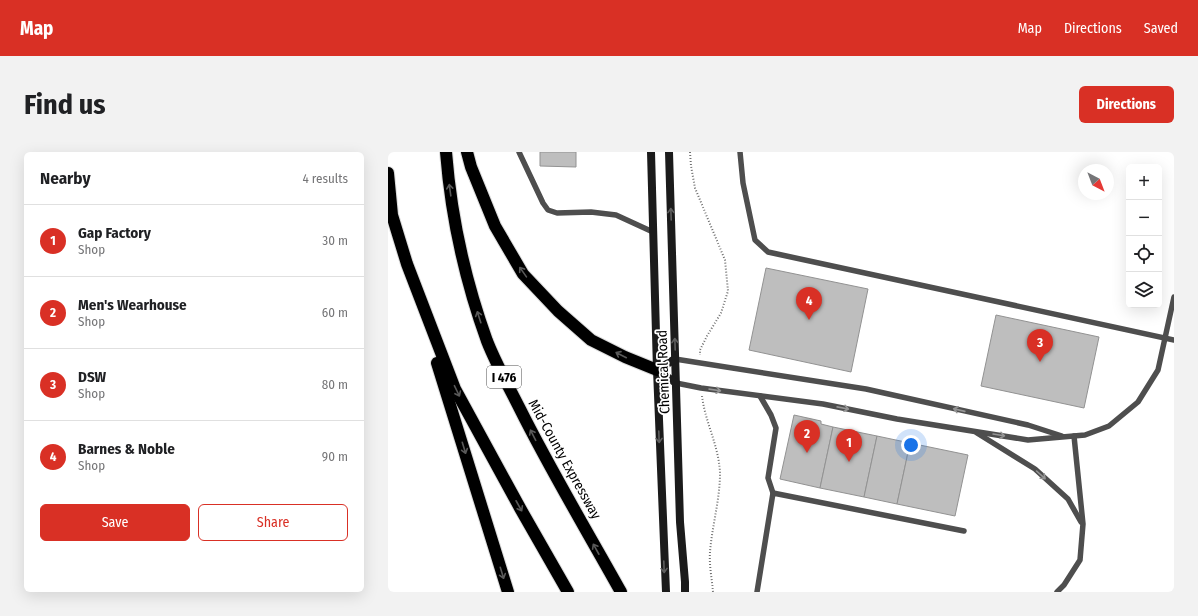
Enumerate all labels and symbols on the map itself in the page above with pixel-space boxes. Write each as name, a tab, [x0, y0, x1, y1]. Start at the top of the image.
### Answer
north arrow	[1078, 164, 1114, 200]
one-way arrow	[446, 184, 454, 197]
one-way arrow	[667, 208, 675, 221]
one-way arrow	[519, 267, 527, 278]
pin: 4	[796, 287, 822, 320]
one-way arrow	[475, 311, 483, 323]
pin: 3	[1027, 329, 1053, 362]
street label: Chemical Road	[654, 330, 673, 414]
one-way arrow	[671, 338, 679, 351]
one-way arrow	[615, 351, 627, 358]
road number: I 476	[487, 366, 521, 388]
one-way arrow	[454, 385, 461, 397]
one-way arrow	[708, 386, 721, 394]
street label: Mid-County Expressway	[525, 396, 605, 523]
one-way arrow	[836, 405, 849, 413]
one-way arrow	[953, 405, 966, 413]
pin: 2	[794, 420, 820, 453]
one-way arrow	[529, 429, 536, 441]
pin: 1	[836, 429, 862, 462]
one-way arrow	[655, 430, 663, 443]
one-way arrow	[992, 431, 1005, 439]
your location	[901, 435, 921, 455]
one-way arrow	[461, 442, 468, 455]
one-way arrow	[1036, 470, 1046, 480]
one-way arrow	[515, 500, 523, 512]
one-way arrow	[592, 543, 600, 555]
one-way arrow	[660, 560, 668, 573]
one-way arrow	[499, 566, 506, 579]

